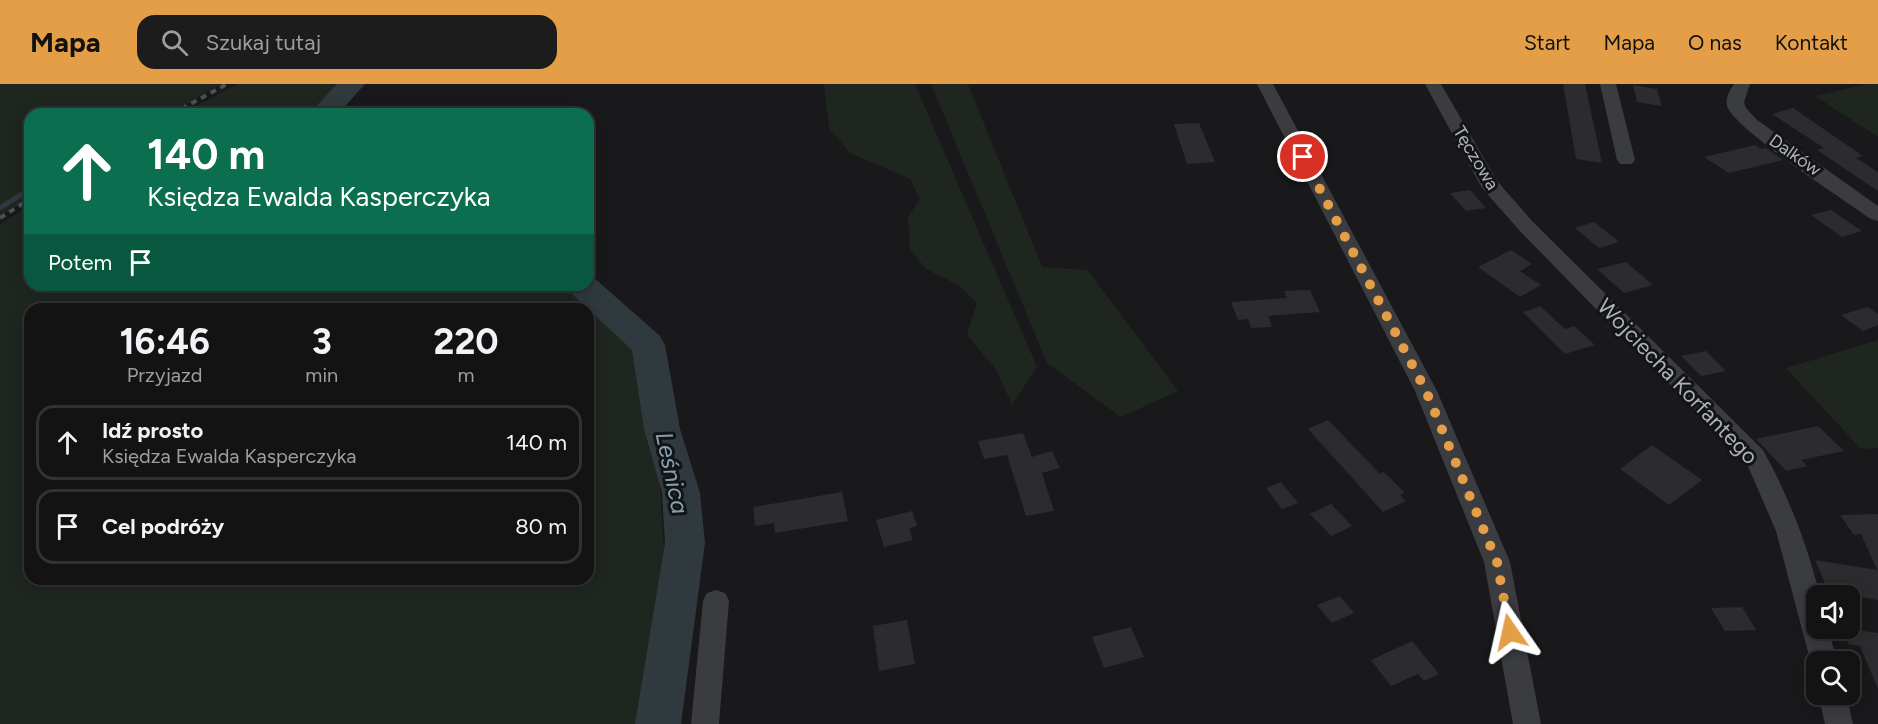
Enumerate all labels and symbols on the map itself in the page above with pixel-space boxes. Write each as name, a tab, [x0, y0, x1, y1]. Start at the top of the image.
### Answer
street label: Tęczowa	[1448, 122, 1504, 194]
street label: Dalków	[1765, 129, 1825, 181]
pin	[1277, 131, 1328, 182]
street label: Wojciecha Korfantego	[1592, 293, 1764, 470]
water label: Leśnica	[650, 429, 695, 517]
position arrow	[1478, 600, 1542, 664]

